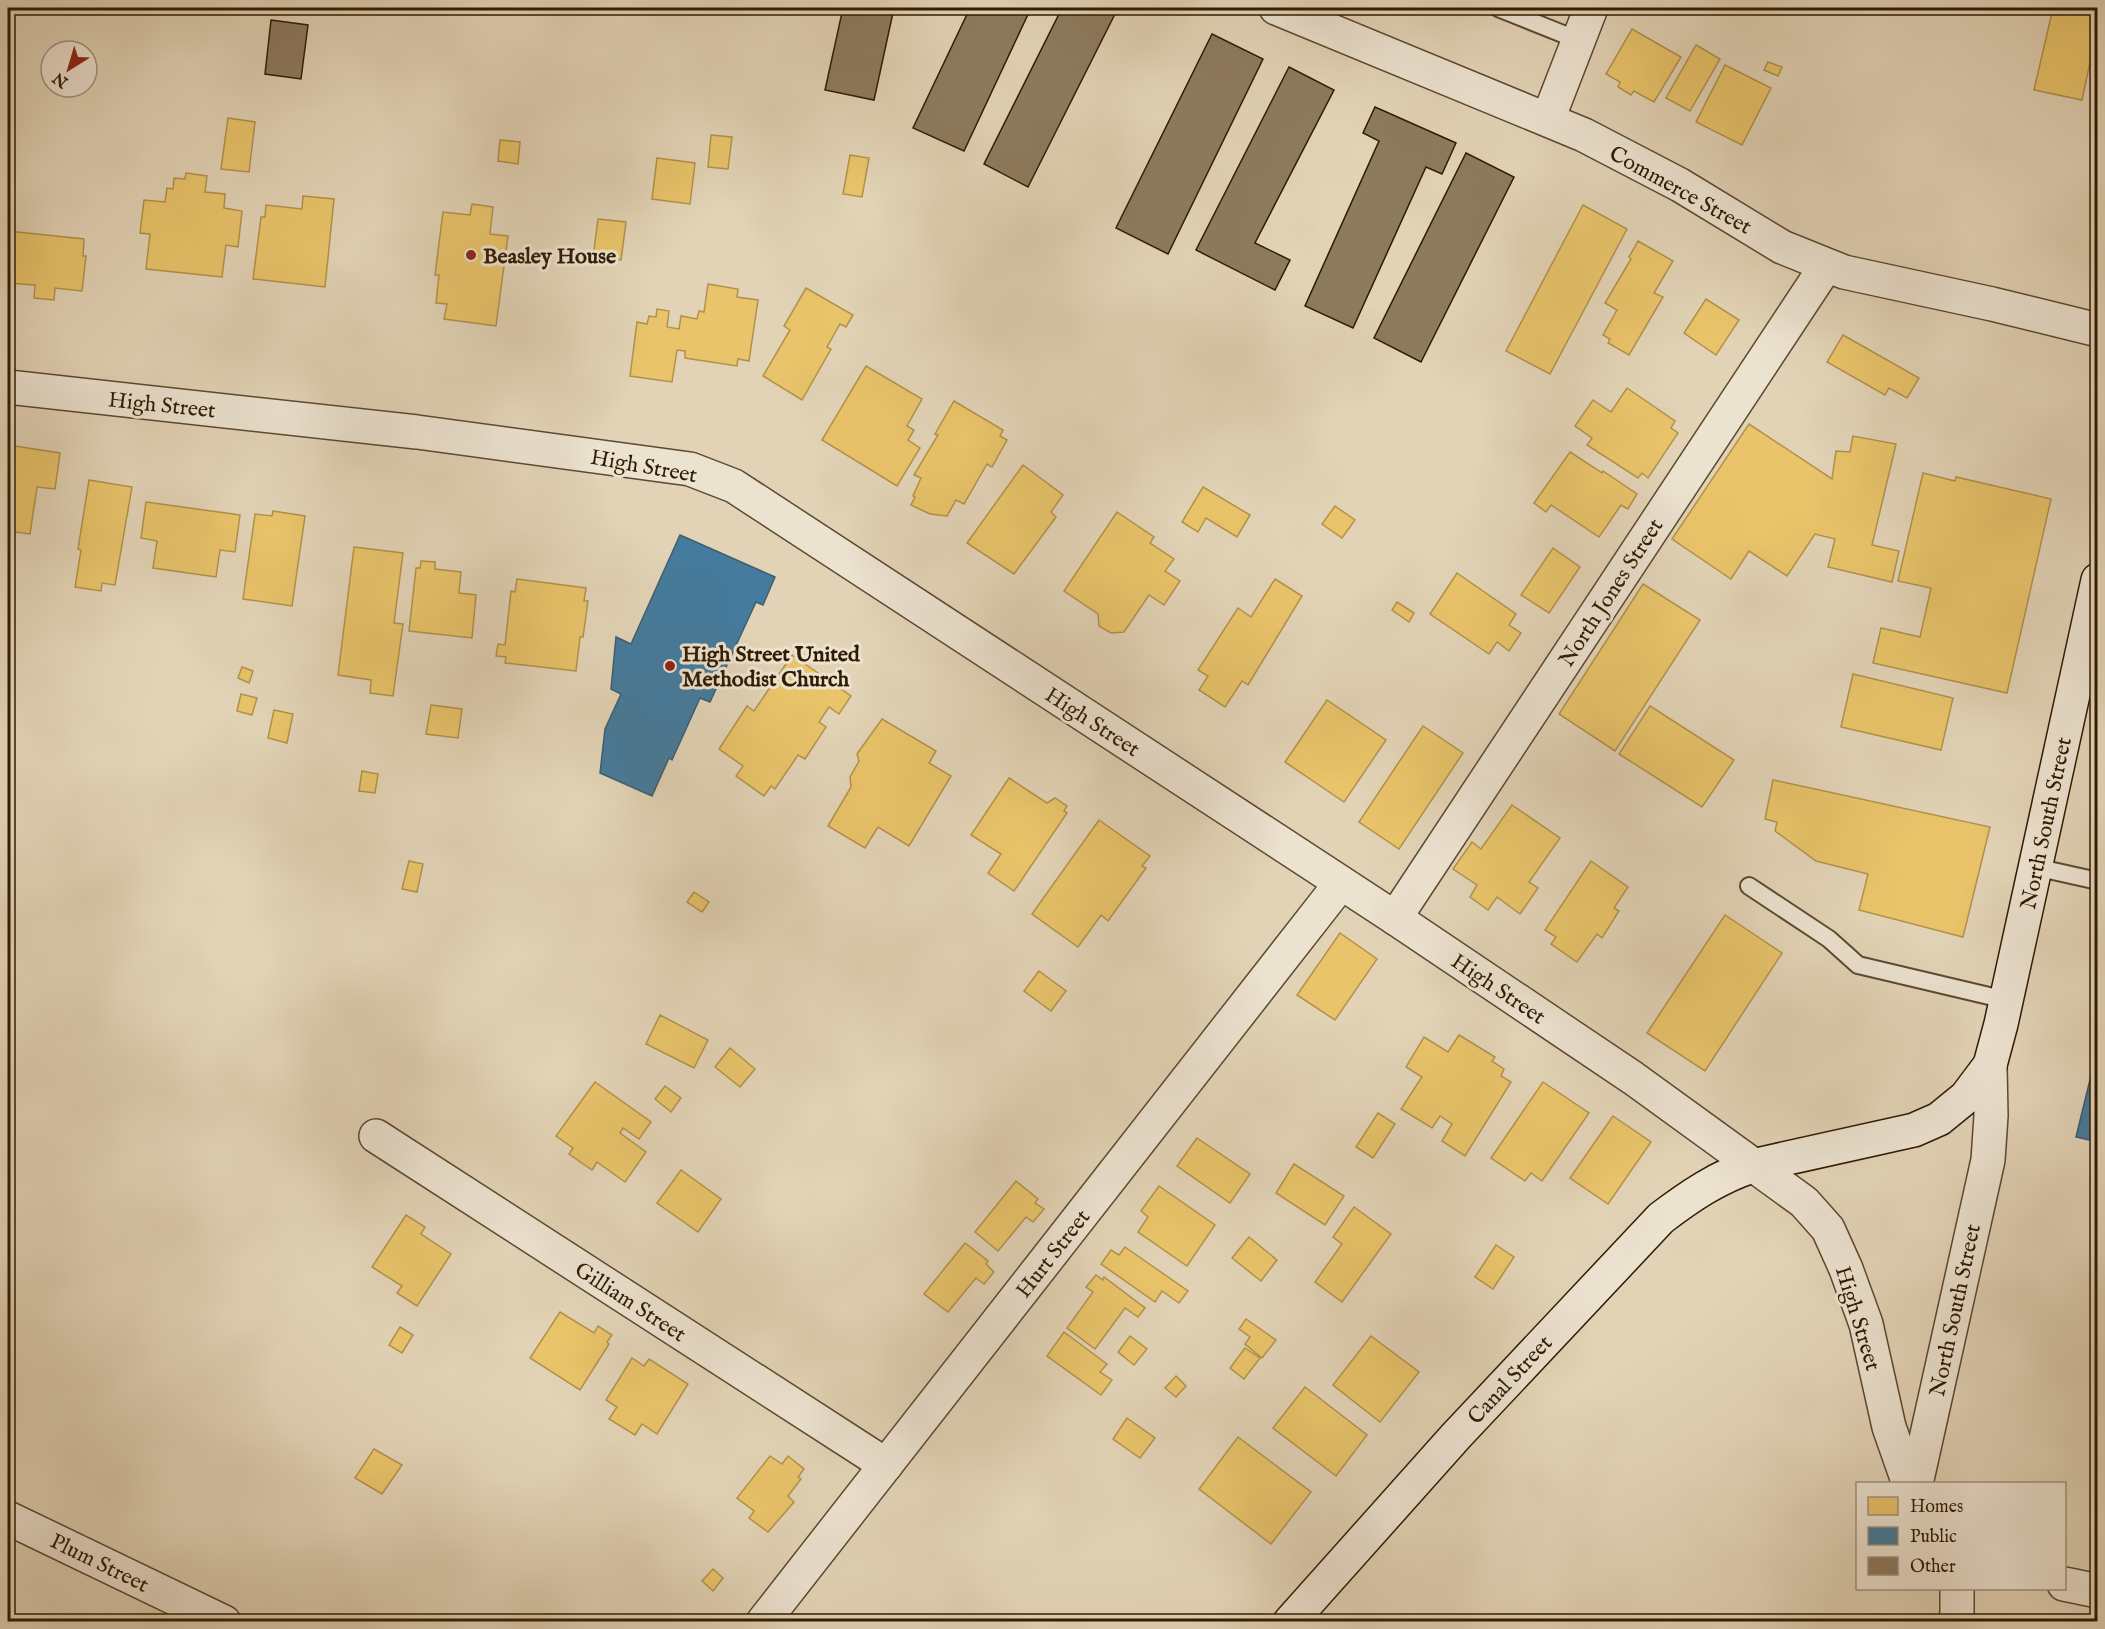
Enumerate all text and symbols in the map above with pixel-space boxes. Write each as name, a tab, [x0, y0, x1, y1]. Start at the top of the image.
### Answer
north arrow	[39, 39, 99, 99]
text: N	[50, 67, 74, 92]
street label: Commerce Street	[1604, 140, 1757, 242]
place label: Beasley House	[483, 243, 616, 271]
marker: Beasley House	[464, 248, 478, 262]
street label: High Street	[107, 386, 217, 426]
street label: High Street	[588, 444, 700, 490]
street label: North Jones Street	[1553, 513, 1670, 673]
place label: High Street United Methodist Church	[682, 641, 861, 694]
marker: High Street United Methodist Church	[663, 659, 677, 673]
street label: High Street	[1039, 682, 1145, 764]
street label: North South Street	[2015, 734, 2079, 912]
street label: High Street	[1445, 948, 1551, 1032]
street label: Hurt Street	[1010, 1204, 1097, 1304]
street label: North South Street	[1924, 1221, 1988, 1399]
street label: Gilliam Street	[569, 1256, 691, 1349]
street label: High Street	[1828, 1263, 1886, 1375]
street label: Canal Street	[1462, 1330, 1559, 1431]
legend	[1856, 1482, 2066, 1590]
text: Homes	[1910, 1496, 1963, 1519]
text: Public	[1910, 1526, 1957, 1549]
street label: Plum Street	[45, 1528, 154, 1600]
text: Other	[1910, 1556, 1956, 1579]

